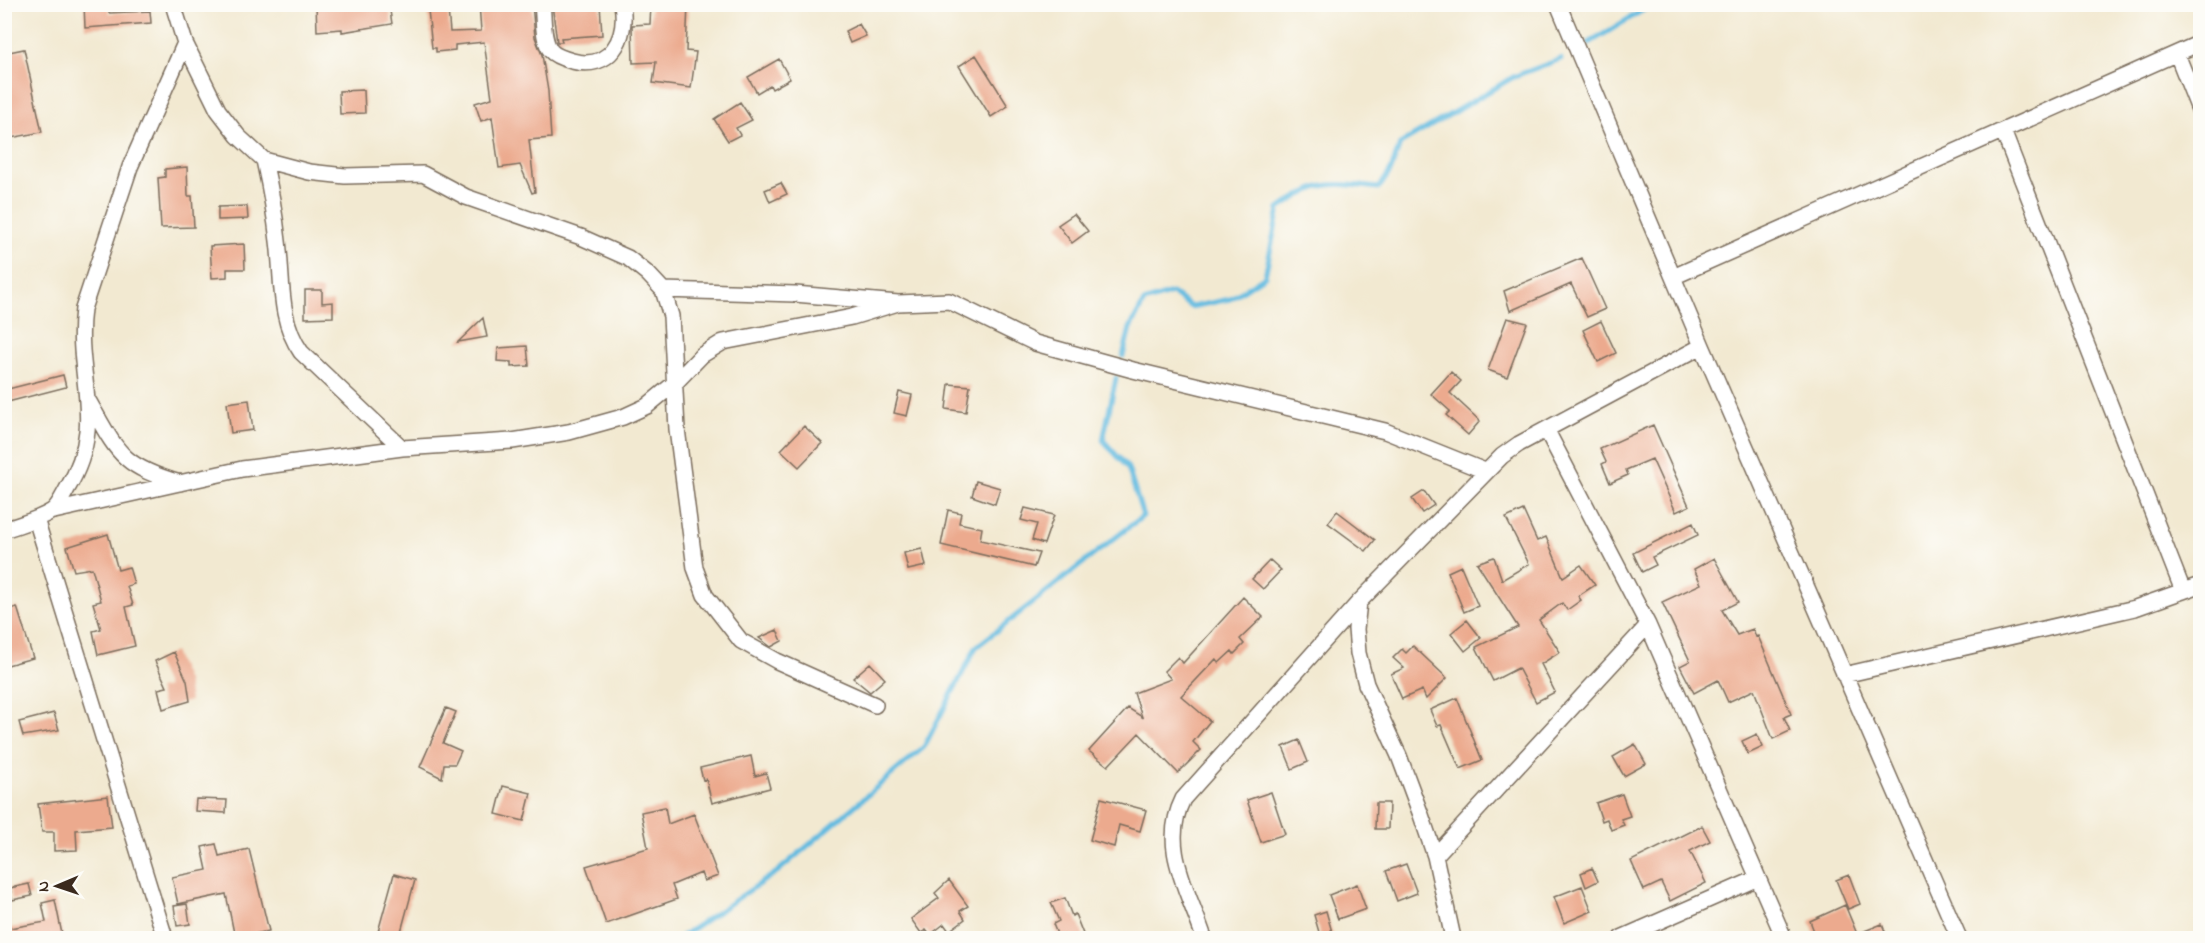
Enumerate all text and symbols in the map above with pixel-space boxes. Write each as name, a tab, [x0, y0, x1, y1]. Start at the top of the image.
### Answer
north arrow	[27, 856, 87, 916]
text: N	[32, 880, 56, 892]

